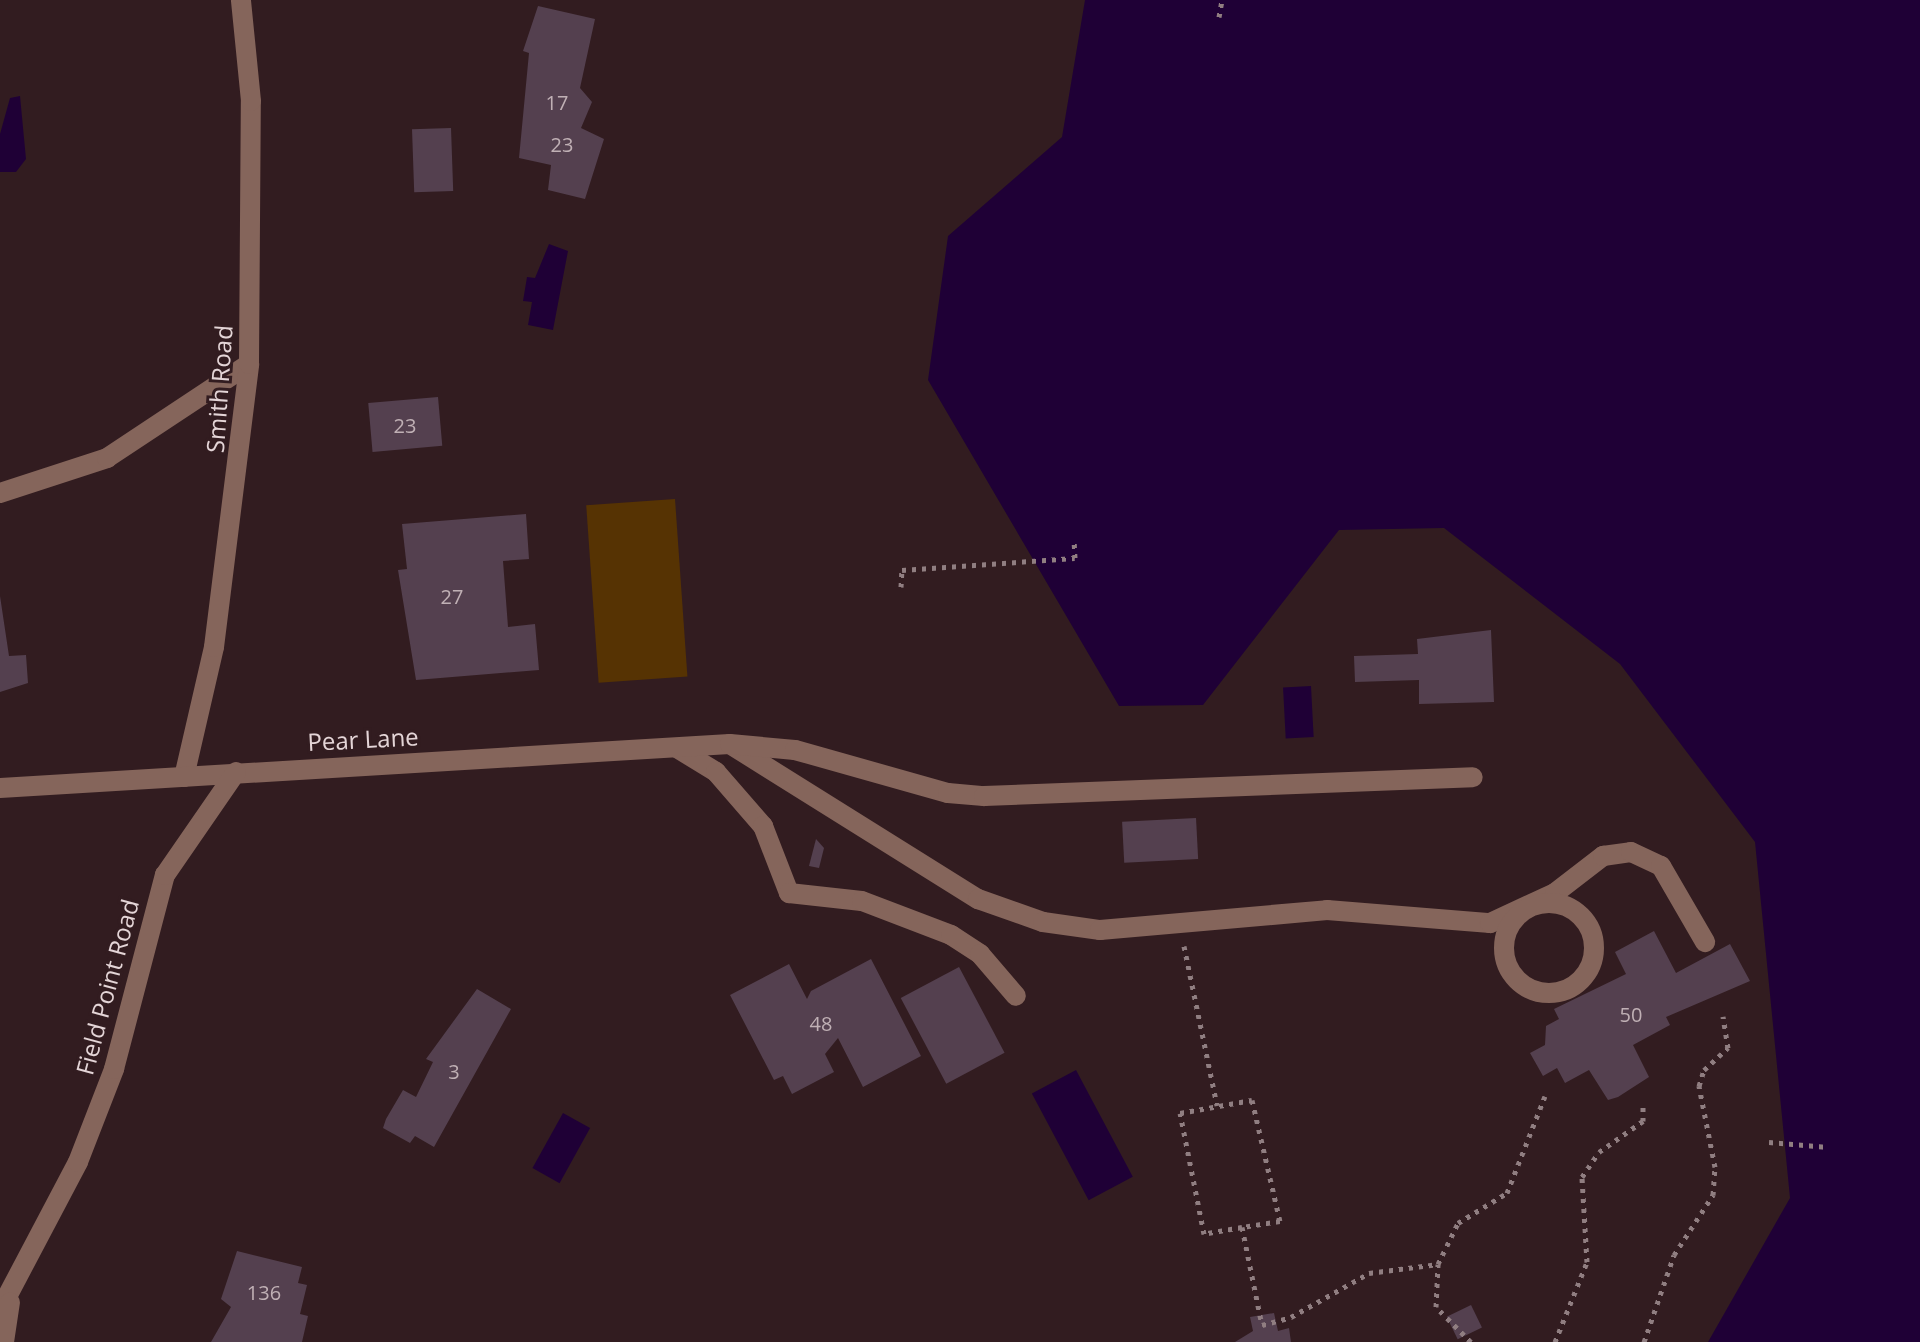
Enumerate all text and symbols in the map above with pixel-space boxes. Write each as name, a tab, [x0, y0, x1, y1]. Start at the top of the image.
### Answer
house number: 17	[546, 90, 568, 114]
house number: 23	[551, 132, 573, 156]
street label: Smith Road	[200, 324, 238, 454]
house number: 23	[394, 413, 416, 437]
house number: 27	[441, 584, 463, 608]
street label: Pear Lane	[307, 722, 419, 756]
street label: Field Point Road	[70, 896, 144, 1078]
house number: 50	[1620, 1002, 1642, 1026]
house number: 48	[810, 1011, 832, 1035]
house number: 3	[448, 1059, 460, 1083]
house number: 136	[247, 1280, 281, 1304]

